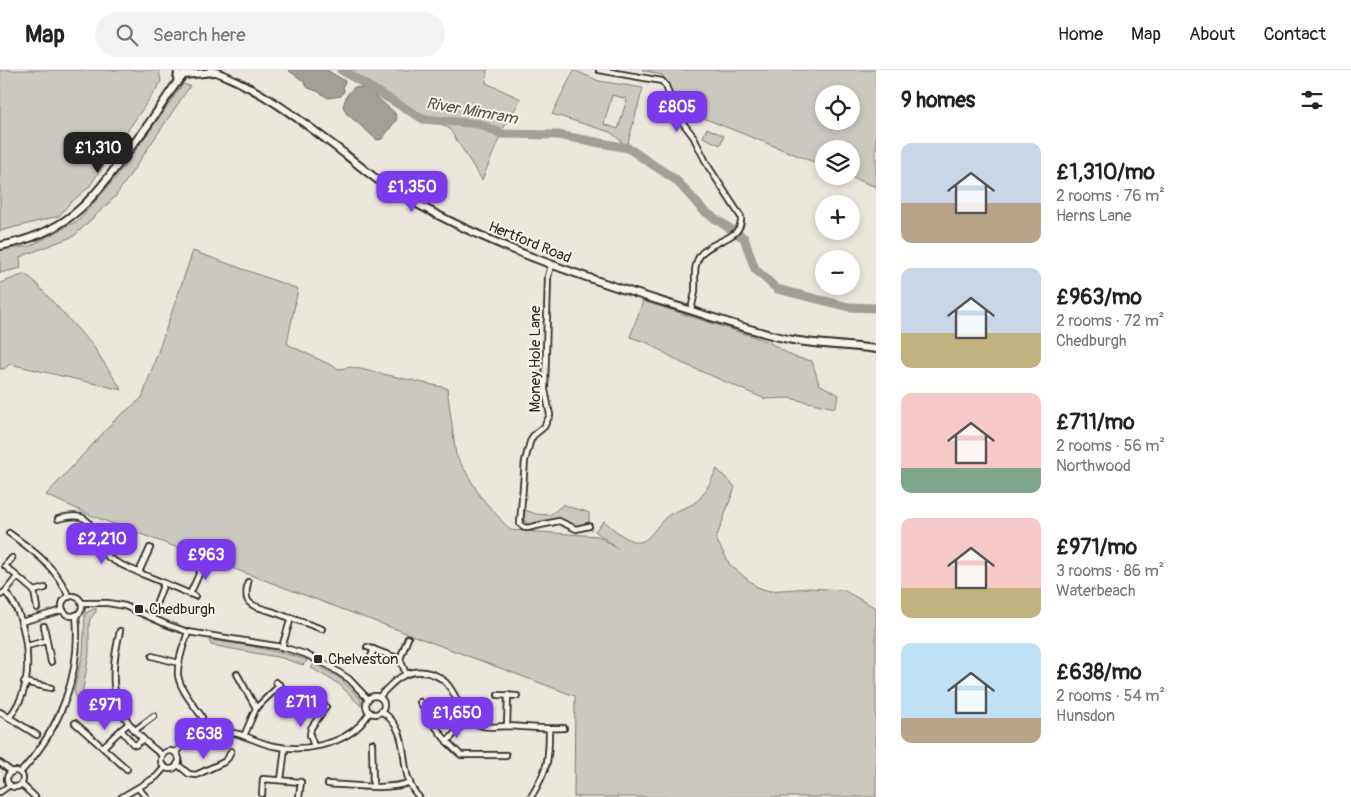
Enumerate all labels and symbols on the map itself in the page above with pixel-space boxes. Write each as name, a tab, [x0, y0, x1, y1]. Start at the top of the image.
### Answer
pin: £805	[647, 90, 707, 133]
water label: River Mimram	[425, 93, 520, 129]
pin: £1,310	[57, 132, 139, 174]
pin: £1,350	[371, 170, 453, 213]
street label: Hertford Road	[486, 217, 574, 268]
street label: Money Hole Lane	[526, 305, 545, 412]
pin: £2,210	[61, 522, 143, 565]
pin: £963	[176, 538, 236, 581]
place label: Chedburgh	[149, 600, 215, 619]
marker: Chedburgh	[133, 603, 145, 615]
place label: Chelveston	[328, 650, 399, 669]
marker: Chelveston	[312, 653, 324, 665]
pin: £711	[271, 686, 331, 728]
pin: £971	[75, 688, 135, 731]
pin: £1,650	[416, 696, 498, 739]
pin: £638	[174, 718, 234, 760]

